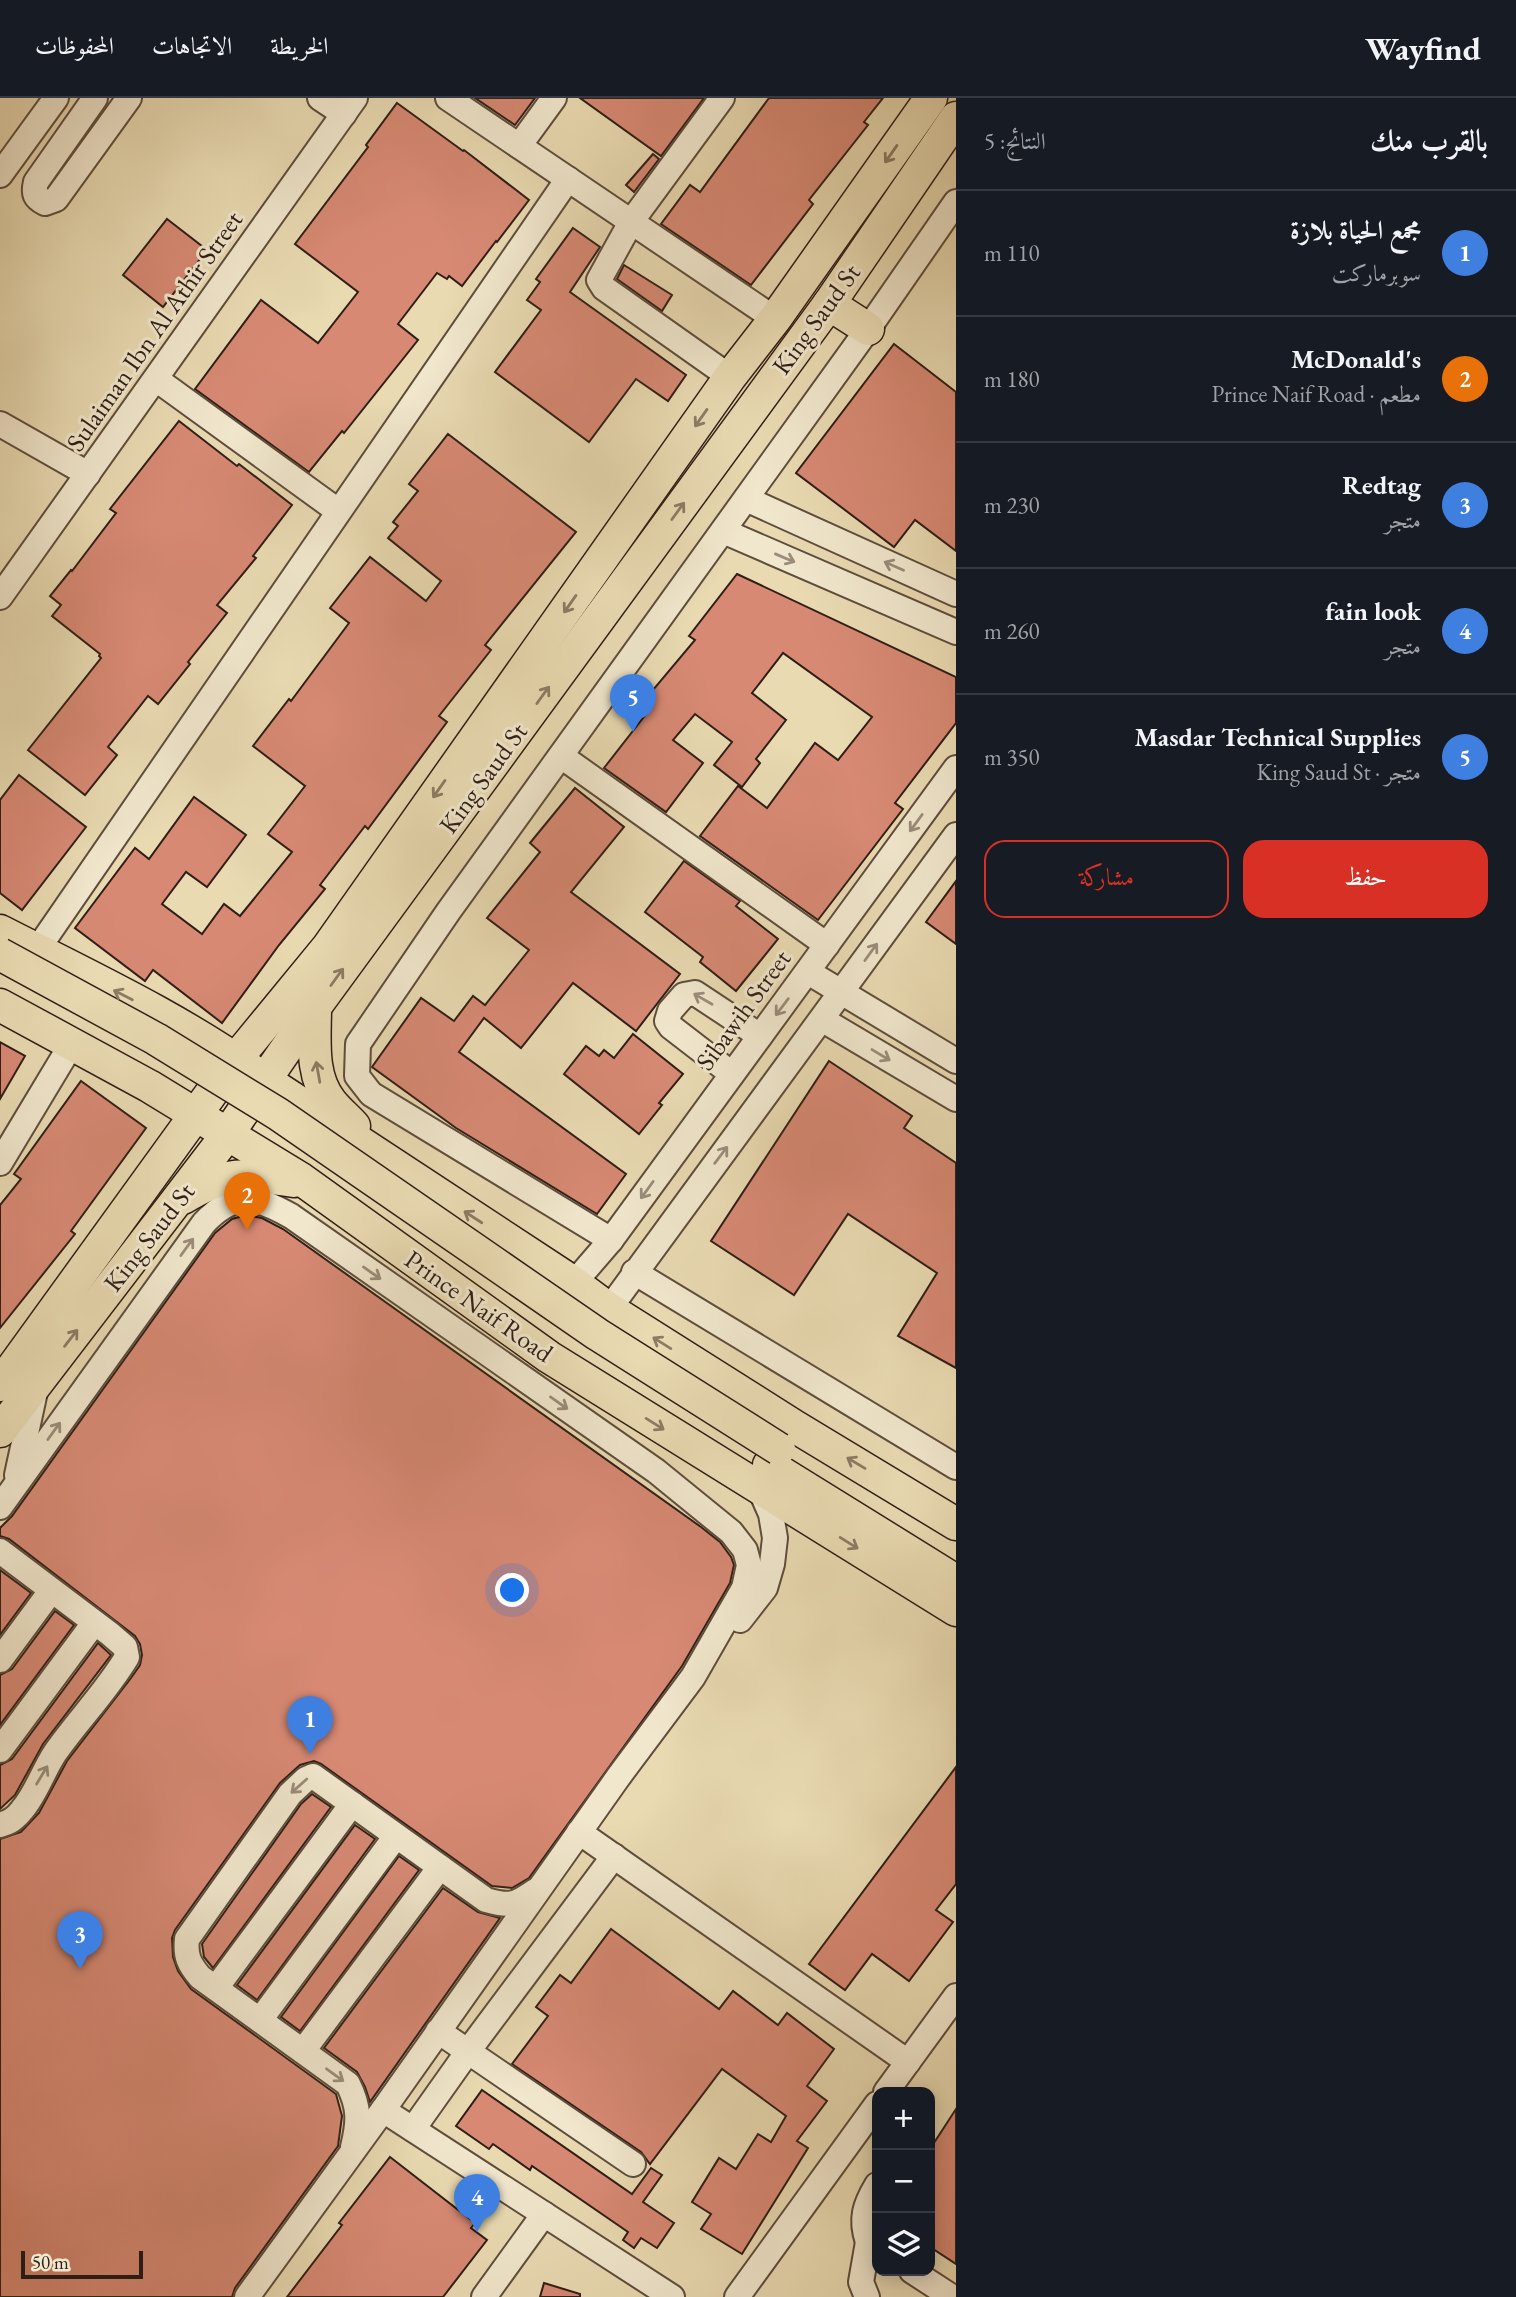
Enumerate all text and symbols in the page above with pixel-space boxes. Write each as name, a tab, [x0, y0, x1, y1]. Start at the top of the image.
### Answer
text: Wayfind	[1365, 27, 1481, 70]
text: المحفوظات	[35, 30, 114, 61]
text: الاتجاهات	[152, 30, 232, 61]
text: الخريطة	[270, 30, 329, 61]
text: بالقرب منك	[1370, 121, 1488, 160]
text: النتائج: 5	[984, 126, 1046, 156]
one-way arrow	[884, 144, 898, 163]
street label: Sulaiman Ibn Al Athir Street	[58, 204, 250, 458]
text: مجمع الحياة بلازة	[1290, 213, 1421, 247]
text: 110 m	[984, 238, 1040, 268]
text: 1	[1459, 238, 1471, 268]
street label: King Saud St	[764, 257, 868, 381]
text: سوبرماركت	[1332, 258, 1421, 288]
text: McDonald's	[1291, 342, 1421, 376]
text: 180 m	[984, 364, 1040, 394]
text: 2	[1459, 364, 1471, 394]
text: مطعم · Prince Naif Road	[1211, 379, 1421, 409]
one-way arrow	[694, 408, 708, 427]
text: Redtag	[1342, 468, 1421, 502]
text: 230 m	[984, 490, 1040, 520]
text: 3	[1459, 490, 1471, 520]
one-way arrow	[670, 502, 685, 521]
text: متجر	[1385, 505, 1421, 535]
one-way arrow	[774, 552, 796, 565]
one-way arrow	[884, 559, 905, 572]
one-way arrow	[563, 594, 577, 613]
text: fain look	[1325, 594, 1421, 628]
text: 260 m	[984, 616, 1040, 646]
text: 4	[1459, 616, 1471, 646]
text: متجر	[1385, 631, 1421, 661]
pin: 5	[610, 674, 656, 732]
one-way arrow	[536, 686, 551, 704]
street label: King Saud St	[431, 716, 535, 840]
text: Masdar Technical Supplies	[1135, 720, 1421, 754]
text: 350 m	[984, 742, 1040, 772]
text: 5	[1459, 742, 1471, 772]
text: متجر · King Saud St	[1257, 757, 1421, 787]
one-way arrow	[432, 779, 446, 798]
one-way arrow	[908, 813, 923, 832]
button: مشاركة	[984, 840, 1229, 918]
button: حفظ	[1243, 840, 1488, 918]
street label: Sibawih Street	[688, 943, 798, 1077]
one-way arrow	[864, 943, 878, 962]
one-way arrow	[330, 968, 344, 987]
one-way arrow	[113, 987, 134, 1001]
one-way arrow	[693, 992, 713, 1006]
one-way arrow	[774, 997, 789, 1016]
one-way arrow	[871, 1048, 891, 1062]
one-way arrow	[311, 1061, 324, 1084]
one-way arrow	[714, 1147, 729, 1165]
pin: 2	[224, 1172, 270, 1230]
street label: King Saud St	[96, 1176, 202, 1298]
one-way arrow	[640, 1181, 655, 1200]
one-way arrow	[464, 1210, 483, 1224]
one-way arrow	[180, 1238, 194, 1257]
street label: Prince Naif Road	[398, 1242, 561, 1370]
one-way arrow	[362, 1266, 382, 1280]
one-way arrow	[64, 1329, 79, 1348]
one-way arrow	[653, 1336, 673, 1350]
one-way arrow	[549, 1396, 568, 1410]
one-way arrow	[645, 1417, 665, 1431]
one-way arrow	[46, 1422, 61, 1441]
one-way arrow	[846, 1456, 866, 1470]
one-way arrow	[839, 1536, 858, 1551]
your location	[495, 1573, 529, 1607]
pin: 1	[287, 1696, 333, 1754]
one-way arrow	[36, 1765, 49, 1786]
one-way arrow	[290, 1778, 308, 1794]
pin: 3	[57, 1911, 103, 1969]
one-way arrow	[325, 2067, 344, 2082]
map controls	[872, 2087, 935, 2276]
button: +	[872, 2087, 935, 2150]
button: −	[872, 2150, 935, 2213]
pin: 4	[454, 2174, 500, 2232]
button: layers	[872, 2213, 935, 2276]
scale bar	[21, 2248, 144, 2280]
text: 50 m	[32, 2250, 69, 2275]

